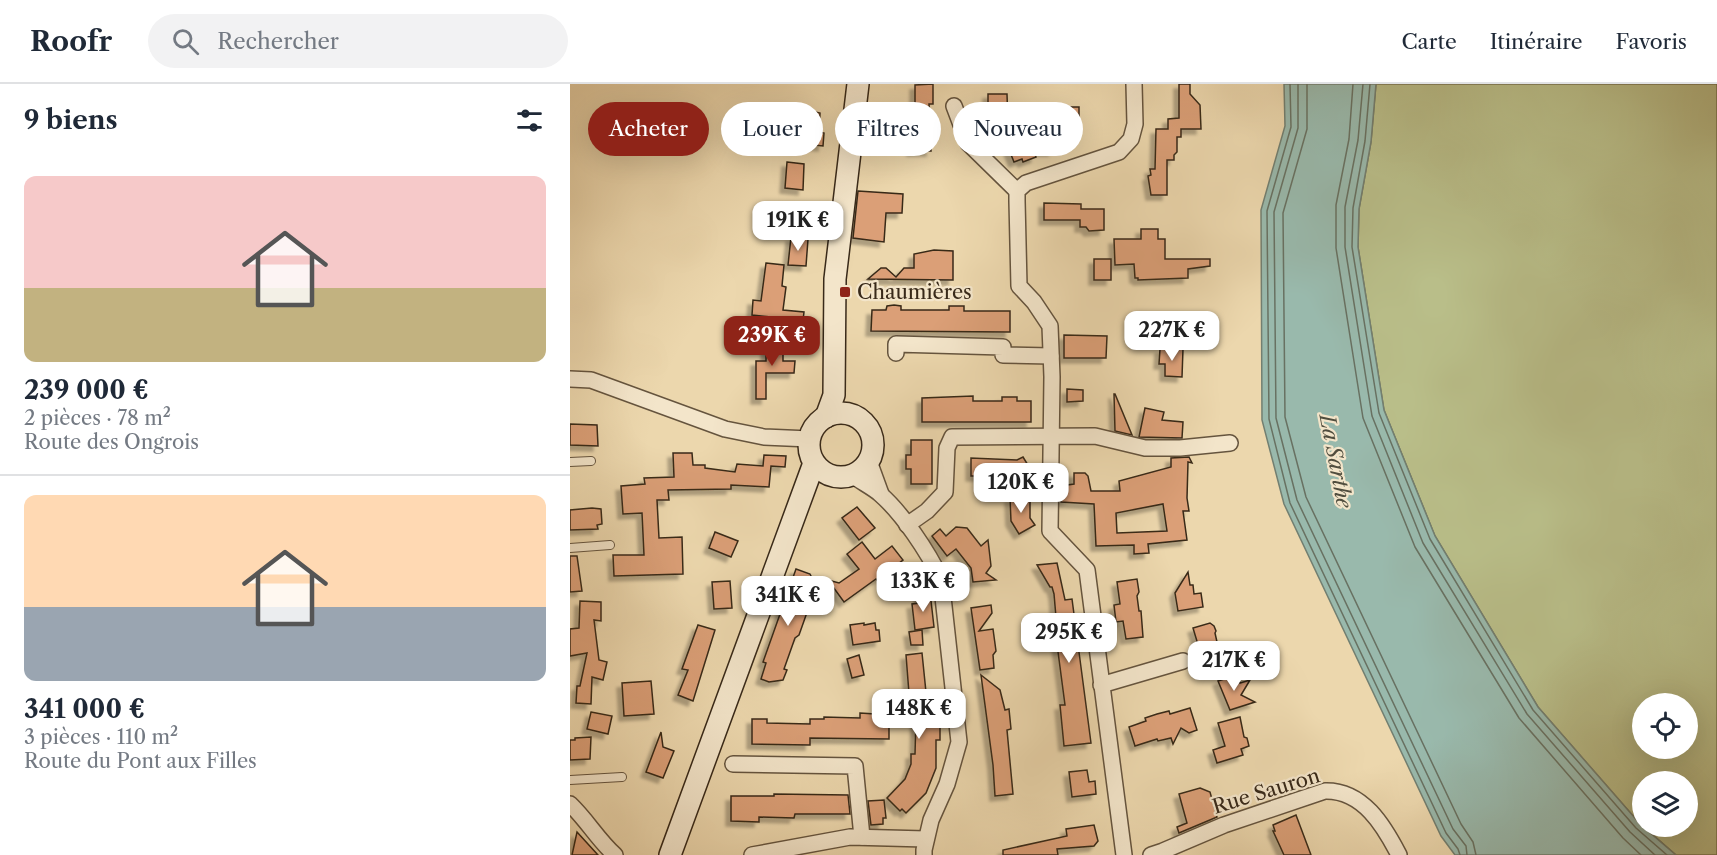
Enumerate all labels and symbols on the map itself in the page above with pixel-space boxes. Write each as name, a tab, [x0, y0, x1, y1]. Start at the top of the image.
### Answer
pin: 191K €	[749, 201, 847, 252]
place label: Chaumières	[857, 280, 972, 304]
marker: Chaumières	[838, 285, 852, 299]
pin: 227K €	[1123, 311, 1221, 362]
pin: 239K €	[723, 316, 821, 367]
water label: La Sarthe	[1314, 410, 1357, 511]
pin: 120K €	[972, 463, 1070, 514]
pin: 133K €	[874, 562, 972, 613]
pin: 341K €	[739, 576, 837, 627]
pin: 295K €	[1020, 613, 1118, 664]
pin: 217K €	[1185, 641, 1283, 692]
pin: 148K €	[870, 689, 968, 740]
street label: Rue Sauron	[1209, 763, 1323, 819]

